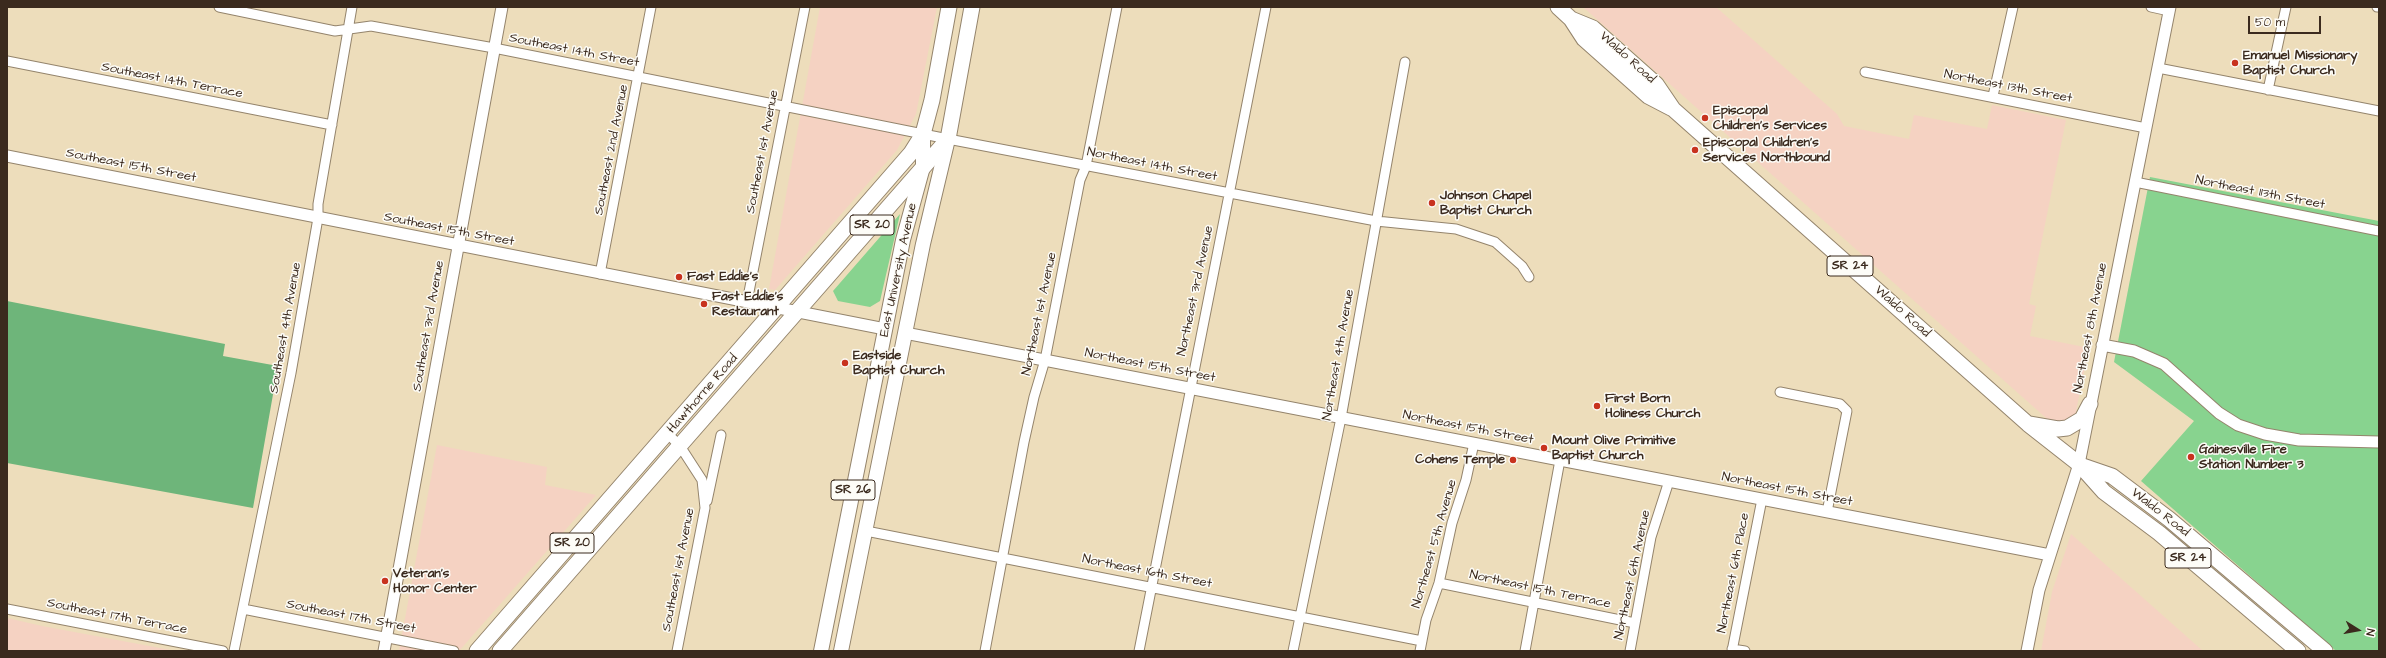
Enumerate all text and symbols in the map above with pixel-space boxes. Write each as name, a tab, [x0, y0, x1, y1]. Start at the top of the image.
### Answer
scale bar	[2250, 8, 2323, 34]
text: 50 m	[2255, 14, 2285, 31]
street label: Waldo Road	[1596, 29, 1658, 87]
street label: Southeast 14th Street	[508, 31, 640, 71]
place label: Emanuel Missionary Baptist Church	[2243, 48, 2357, 79]
marker: Emanuel Missionary Baptist Church	[2230, 58, 2240, 68]
street label: Southeast 14th Terrace	[100, 60, 244, 102]
street label: Northeast 13th Street	[1943, 67, 2073, 107]
street label: Southeast 2nd Avenue	[592, 83, 632, 217]
street label: Southeast 1st Avenue	[743, 89, 783, 215]
place label: Episcopal Children's Services	[1713, 103, 1827, 134]
marker: Episcopal Children's Services	[1700, 113, 1710, 123]
place label: Episcopal Children's Services Northbound	[1703, 135, 1830, 166]
street label: Northeast 14th Street	[1085, 145, 1219, 185]
marker: Episcopal Children's Services Northbound	[1690, 145, 1700, 155]
street label: Southeast 15th Street	[64, 146, 198, 186]
street label: Northeast 113th Street	[2194, 173, 2326, 213]
place label: Johnson Chapel Baptist Church	[1440, 188, 1531, 219]
marker: Johnson Chapel Baptist Church	[1427, 198, 1437, 208]
street label: East University Avenue	[877, 202, 921, 338]
street label: Southeast 15th Street	[382, 210, 516, 250]
road number: SR 20	[850, 215, 894, 235]
street label: Northeast 3rd Avenue	[1175, 224, 1217, 358]
street label: Northeast 1st Avenue	[1019, 251, 1061, 377]
road number: SR 24	[1827, 256, 1873, 276]
street label: Southeast 3rd Avenue	[410, 259, 448, 393]
street label: Southeast 4th Avenue	[267, 261, 305, 395]
street label: Northeast 8th Avenue	[2071, 261, 2111, 395]
place label: Fast Eddie's	[687, 269, 758, 285]
marker: Fast Eddie's	[674, 272, 684, 282]
street label: Waldo Road	[1871, 283, 1933, 341]
street label: Northeast 4th Avenue	[1320, 288, 1358, 422]
place label: Fast Eddie's Restaurant	[712, 289, 783, 320]
marker: Fast Eddie's Restaurant	[699, 299, 709, 309]
street label: Northeast 15th Street	[1083, 346, 1217, 386]
place label: Eastside Baptist Church	[853, 348, 944, 379]
street label: Hawthorne Road	[664, 351, 742, 437]
marker: Eastside Baptist Church	[840, 358, 850, 368]
place label: First Born Holiness Church	[1605, 391, 1700, 422]
marker: First Born Holiness Church	[1592, 401, 1602, 411]
street label: Northeast 15th Street	[1401, 408, 1535, 448]
place label: Mount Olive Primitive Baptist Church	[1552, 433, 1676, 464]
place label: Gainesville Fire Station Number 3	[2199, 442, 2304, 473]
marker: Mount Olive Primitive Baptist Church	[1539, 443, 1549, 453]
place label: Cohens Temple	[1415, 452, 1505, 468]
marker: Gainesville Fire Station Number 3	[2186, 452, 2196, 462]
marker: Cohens Temple	[1508, 455, 1518, 465]
street label: Northeast 15th Street	[1720, 470, 1854, 510]
street label: Northeast 5th Avenue	[1409, 478, 1461, 610]
road number: SR 26	[831, 480, 875, 500]
street label: Waldo Road	[2128, 485, 2192, 541]
street label: Southeast 1st Avenue	[659, 507, 699, 633]
street label: Northeast 6th Avenue	[1612, 509, 1654, 641]
street label: Northeast 6th Place	[1715, 512, 1753, 634]
road number: SR 20	[550, 533, 594, 553]
road number: SR 24	[2165, 548, 2211, 568]
street label: Northeast 16th Street	[1081, 552, 1213, 592]
place label: Veteran's Honor Center	[393, 566, 477, 597]
street label: Northeast 15th Terrace	[1468, 567, 1612, 613]
marker: Veteran's Honor Center	[380, 576, 390, 586]
street label: Southeast 17th Terrace	[46, 596, 188, 638]
street label: Southeast 17th Street	[285, 597, 417, 637]
north arrow	[2338, 610, 2378, 650]
text: N	[2362, 628, 2378, 637]

